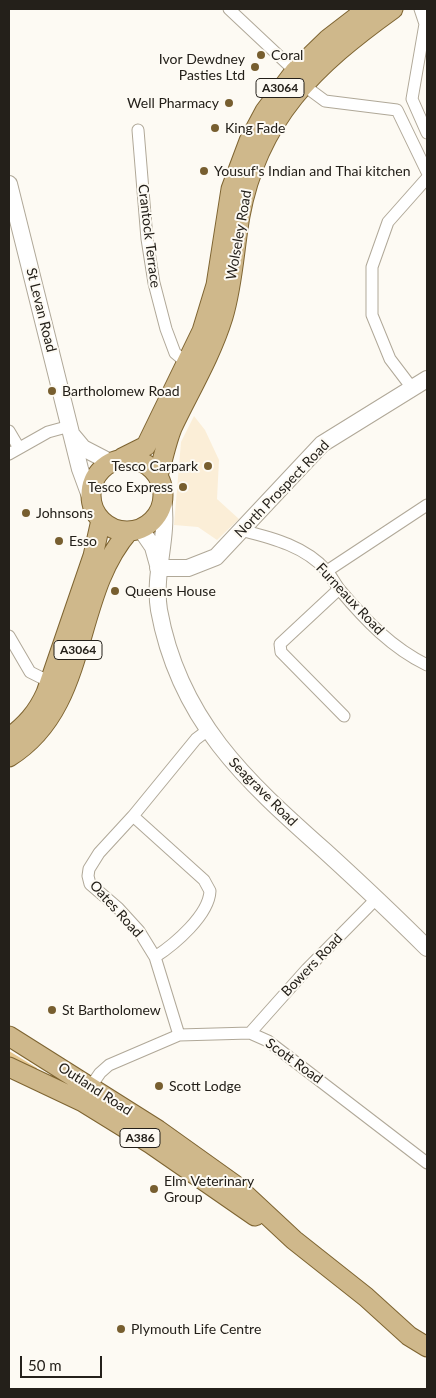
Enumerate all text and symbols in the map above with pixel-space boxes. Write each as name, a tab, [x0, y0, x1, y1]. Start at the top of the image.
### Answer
place label: Coral	[271, 47, 303, 63]
marker: Coral	[255, 49, 267, 61]
place label: Ivor Dewdney Pasties Ltd	[159, 51, 245, 84]
marker: Ivor Dewdney Pasties Ltd	[249, 61, 261, 73]
road number: A3064	[256, 78, 304, 98]
place label: Well Pharmacy	[127, 95, 219, 111]
marker: Well Pharmacy	[223, 97, 235, 109]
place label: King Fade	[225, 120, 285, 136]
marker: King Fade	[209, 122, 221, 134]
place label: Yousuf's Indian and Thai kitchen	[214, 163, 410, 179]
marker: Yousuf's Indian and Thai kitchen	[198, 165, 210, 177]
street label: Crantock Terrace	[134, 183, 164, 289]
street label: Wolseley Road	[223, 189, 255, 281]
street label: St Levan Road	[22, 266, 60, 354]
place label: Bartholomew Road	[62, 383, 179, 399]
marker: Bartholomew Road	[46, 385, 58, 397]
street label: North Prospect Road	[231, 437, 333, 541]
place label: Tesco Carpark	[111, 458, 198, 474]
marker: Tesco Carpark	[202, 460, 214, 472]
place label: Tesco Express	[88, 479, 173, 495]
marker: Tesco Express	[177, 481, 189, 493]
place label: Johnsons	[36, 505, 93, 521]
marker: Johnsons	[20, 507, 32, 519]
place label: Esso	[69, 533, 97, 549]
marker: Esso	[53, 535, 65, 547]
street label: Furneaux Road	[313, 560, 387, 638]
place label: Queens House	[125, 583, 216, 599]
marker: Queens House	[109, 585, 121, 597]
road number: A3064	[54, 640, 102, 660]
street label: Seagrave Road	[225, 754, 301, 830]
street label: Oates Road	[86, 877, 146, 941]
street label: Bowers Road	[278, 930, 346, 1000]
place label: St Bartholomew	[62, 1002, 161, 1018]
marker: St Bartholomew	[46, 1004, 58, 1016]
street label: Scott Road	[262, 1035, 326, 1087]
street label: Outland Road	[55, 1059, 135, 1119]
place label: Scott Lodge	[169, 1078, 241, 1094]
marker: Scott Lodge	[153, 1080, 165, 1092]
road number: A386	[120, 1128, 160, 1148]
place label: Elm Veterinary Group	[164, 1173, 254, 1206]
marker: Elm Veterinary Group	[148, 1183, 160, 1195]
place label: Plymouth Life Centre	[131, 1321, 261, 1337]
marker: Plymouth Life Centre	[115, 1323, 127, 1335]
scale bar	[22, 1346, 105, 1378]
text: 50 m	[28, 1356, 62, 1374]

